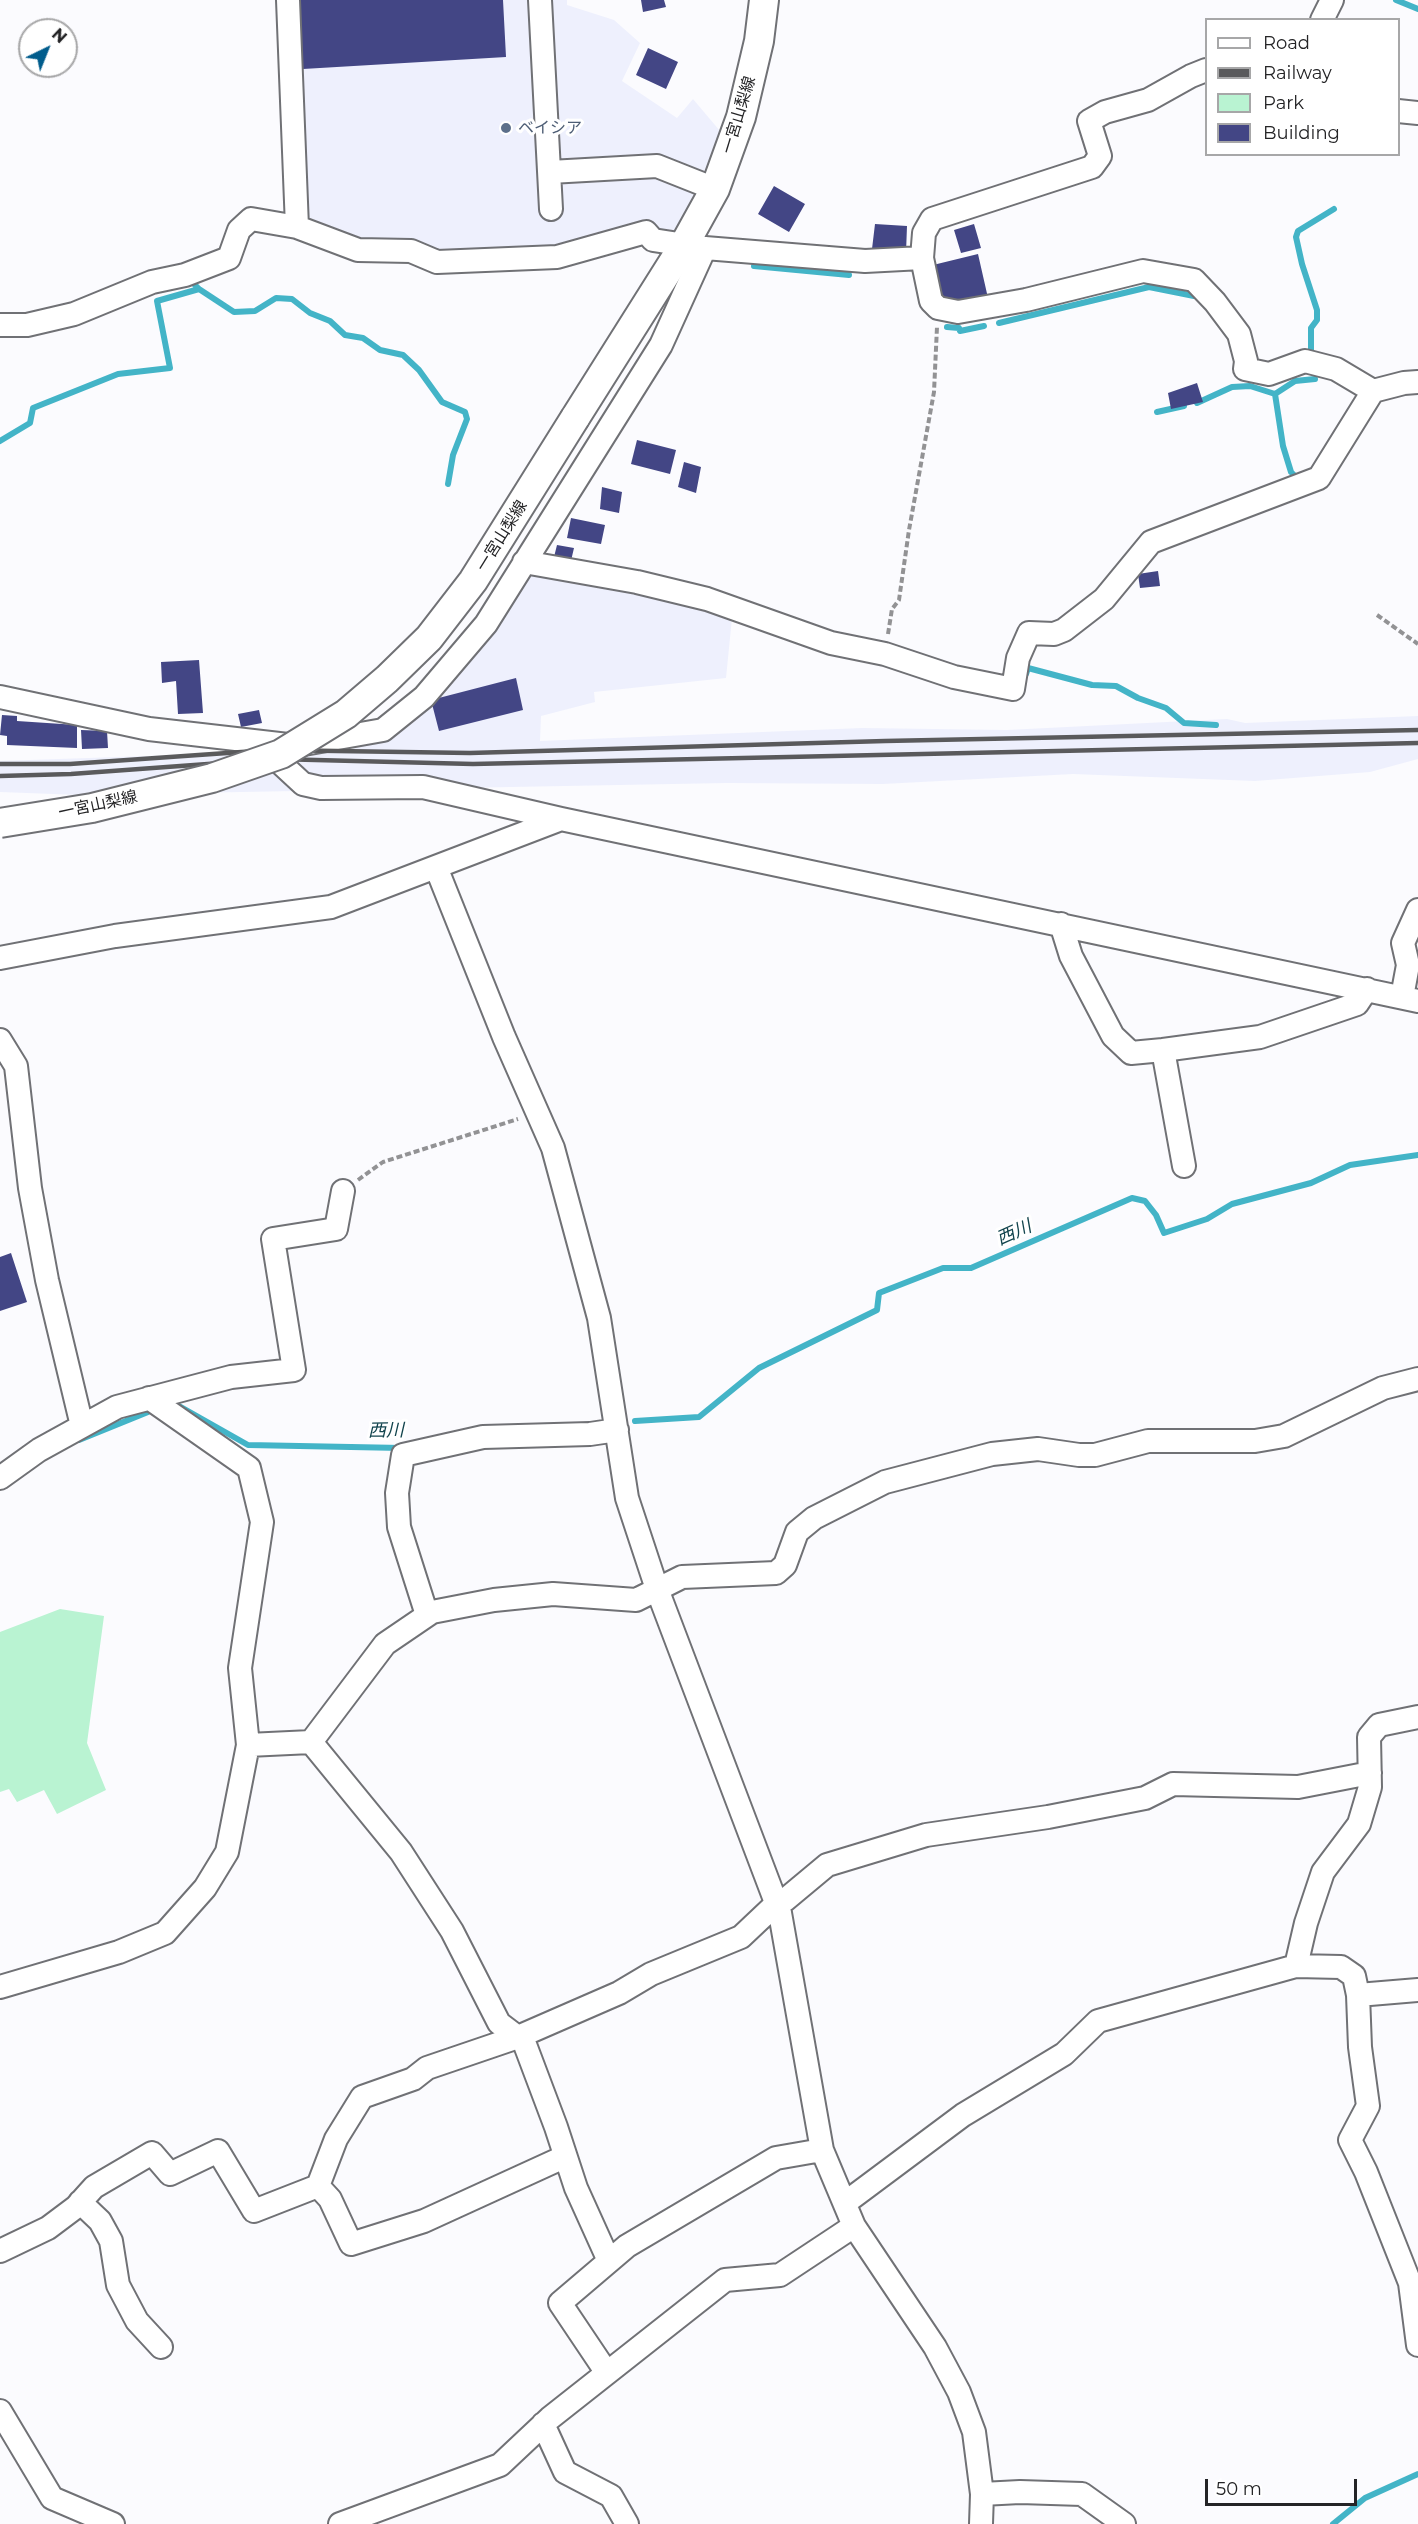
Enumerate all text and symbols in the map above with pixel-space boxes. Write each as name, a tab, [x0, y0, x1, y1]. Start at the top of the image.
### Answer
north arrow	[18, 18, 78, 78]
legend	[1205, 18, 1400, 156]
text: N	[48, 25, 70, 47]
text: Road	[1263, 32, 1310, 54]
text: Railway	[1263, 62, 1332, 84]
street label: 一宮山梨線	[718, 74, 760, 156]
text: Park	[1263, 92, 1304, 114]
place label: ベイシア	[518, 118, 582, 138]
marker: ベイシア	[499, 121, 513, 135]
text: Building	[1263, 122, 1340, 144]
street label: 一宮山梨線	[473, 497, 531, 575]
street label: 一宮山梨線	[57, 787, 139, 823]
water label: 西川	[993, 1216, 1035, 1250]
water label: 西川	[368, 1420, 404, 1442]
scale bar	[1208, 2467, 1360, 2505]
text: 50 m	[1216, 2478, 1262, 2500]

